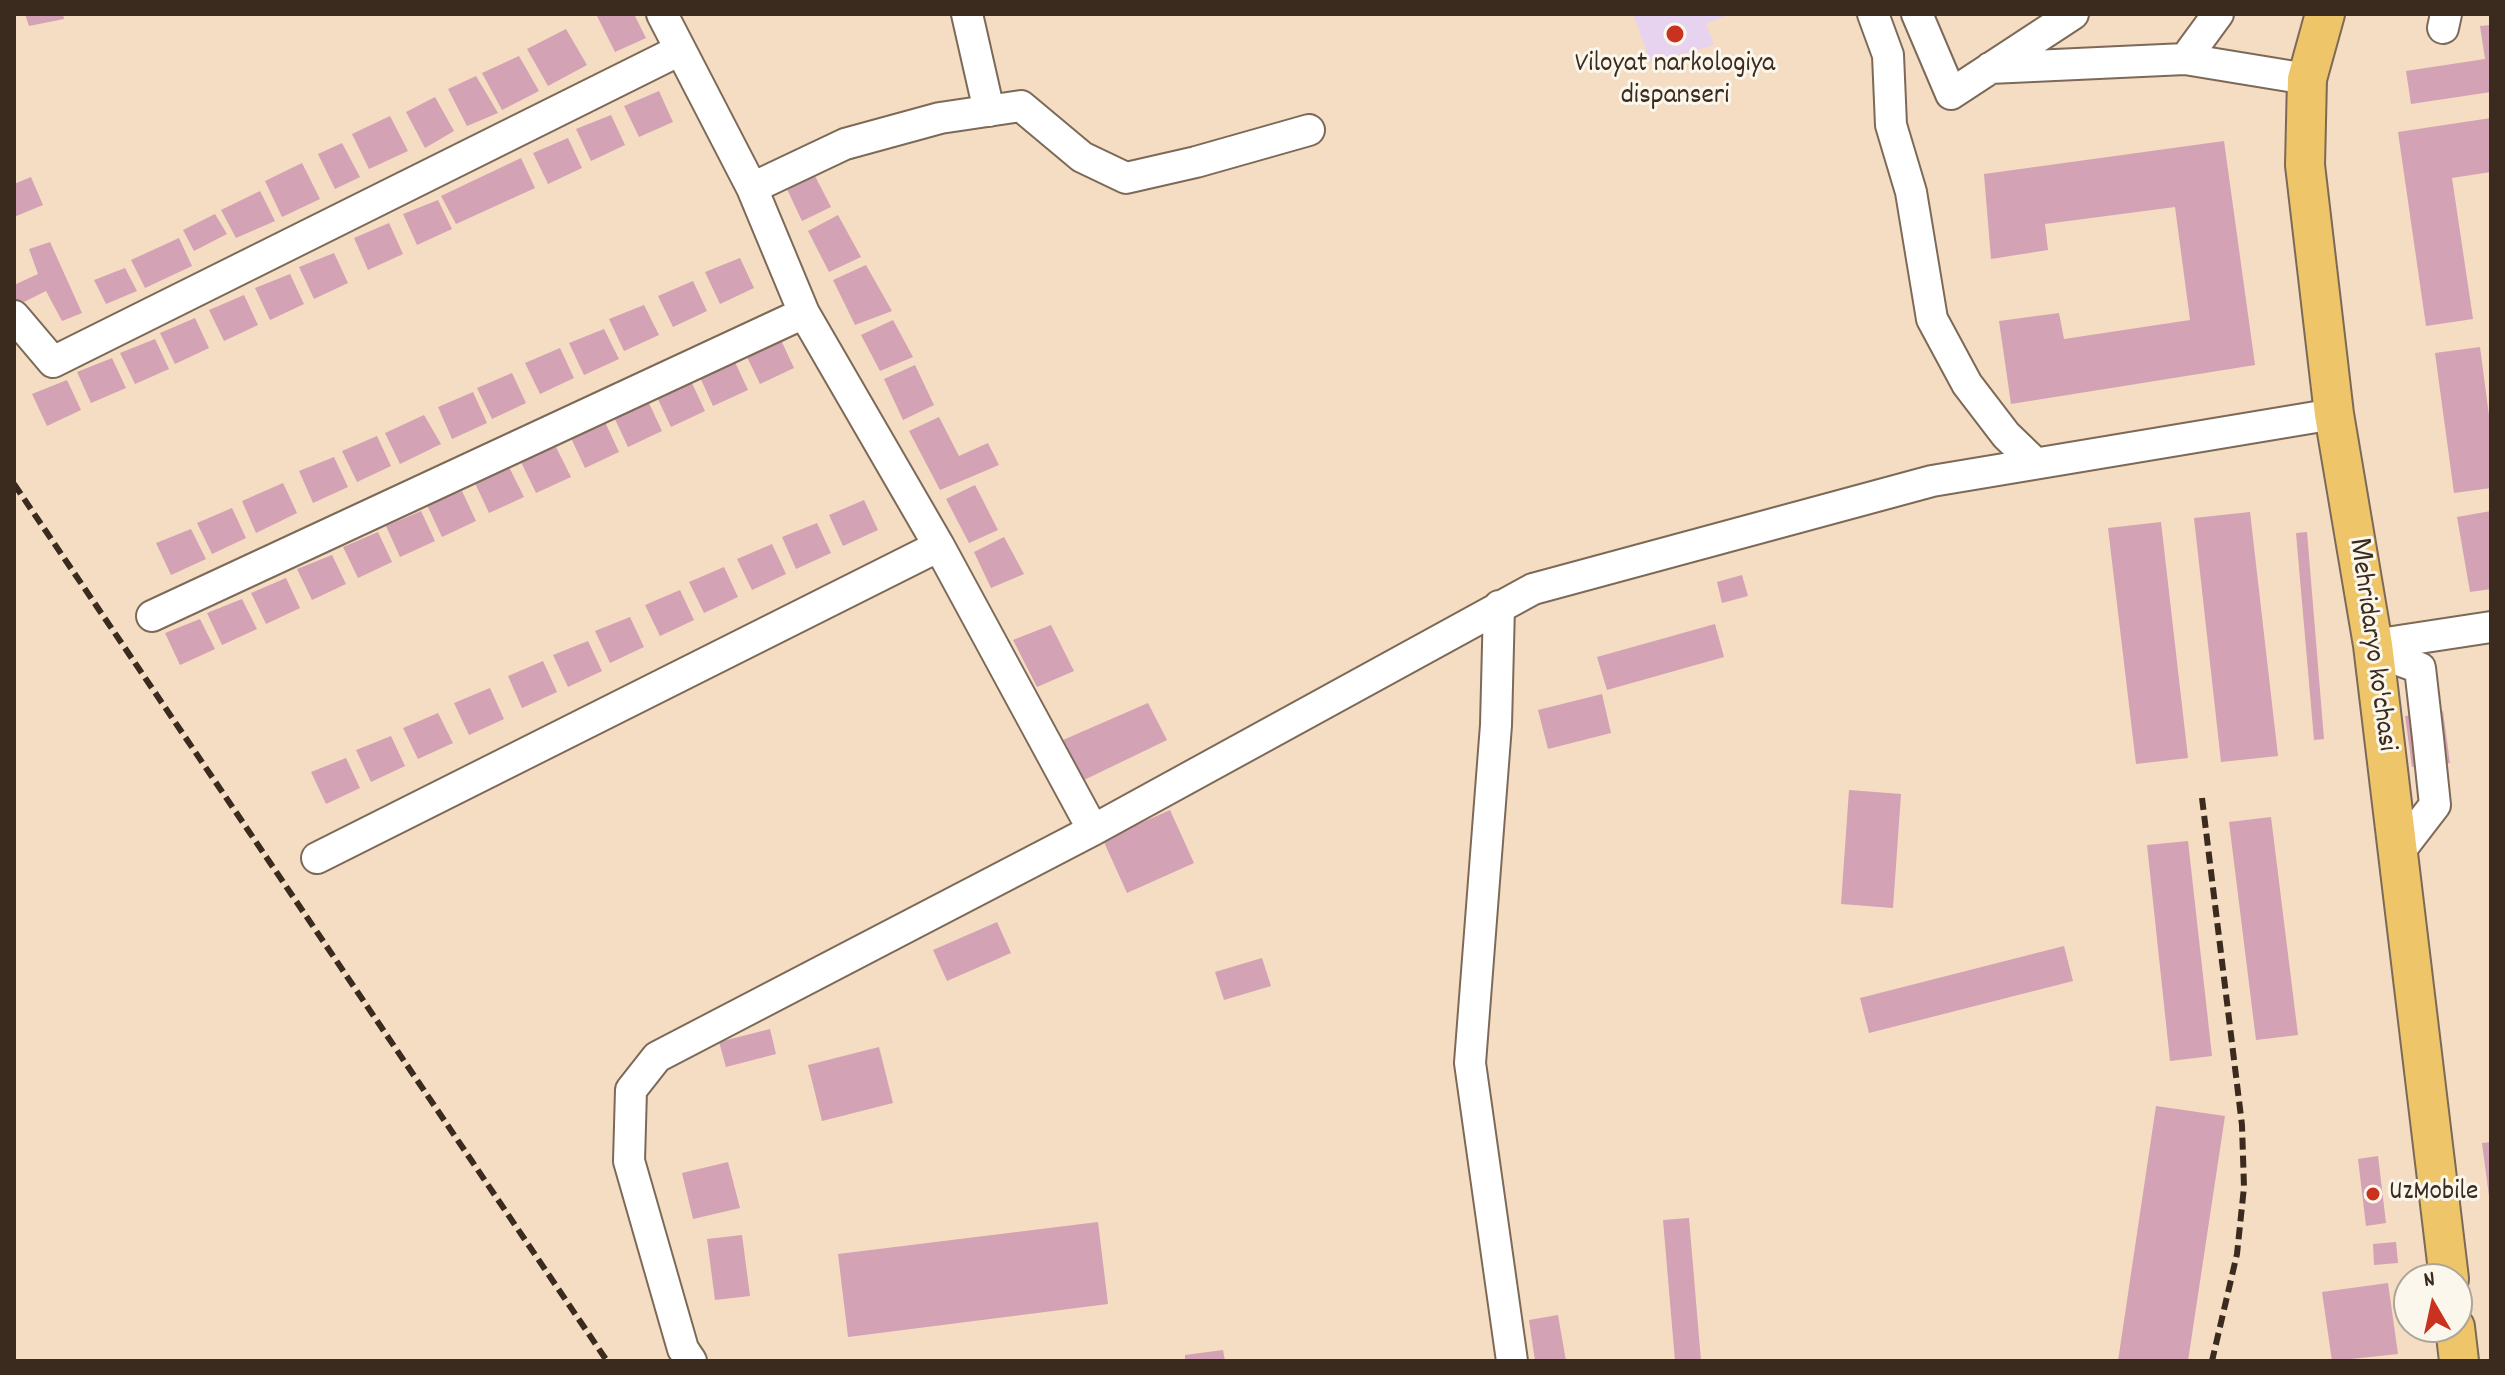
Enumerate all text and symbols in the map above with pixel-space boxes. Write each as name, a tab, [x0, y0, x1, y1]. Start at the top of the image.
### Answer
marker: Viloyat narkologiya dispanseri	[1664, 23, 1686, 45]
place label: Viloyat narkologiya dispanseri	[1575, 49, 1775, 115]
street label: Мehridaryo ko'chasi	[2338, 536, 2402, 754]
place label: UzMobile	[2389, 1177, 2478, 1211]
marker: UzMobile	[2364, 1185, 2382, 1203]
north arrow	[2393, 1263, 2473, 1343]
text: N	[2422, 1265, 2437, 1297]

